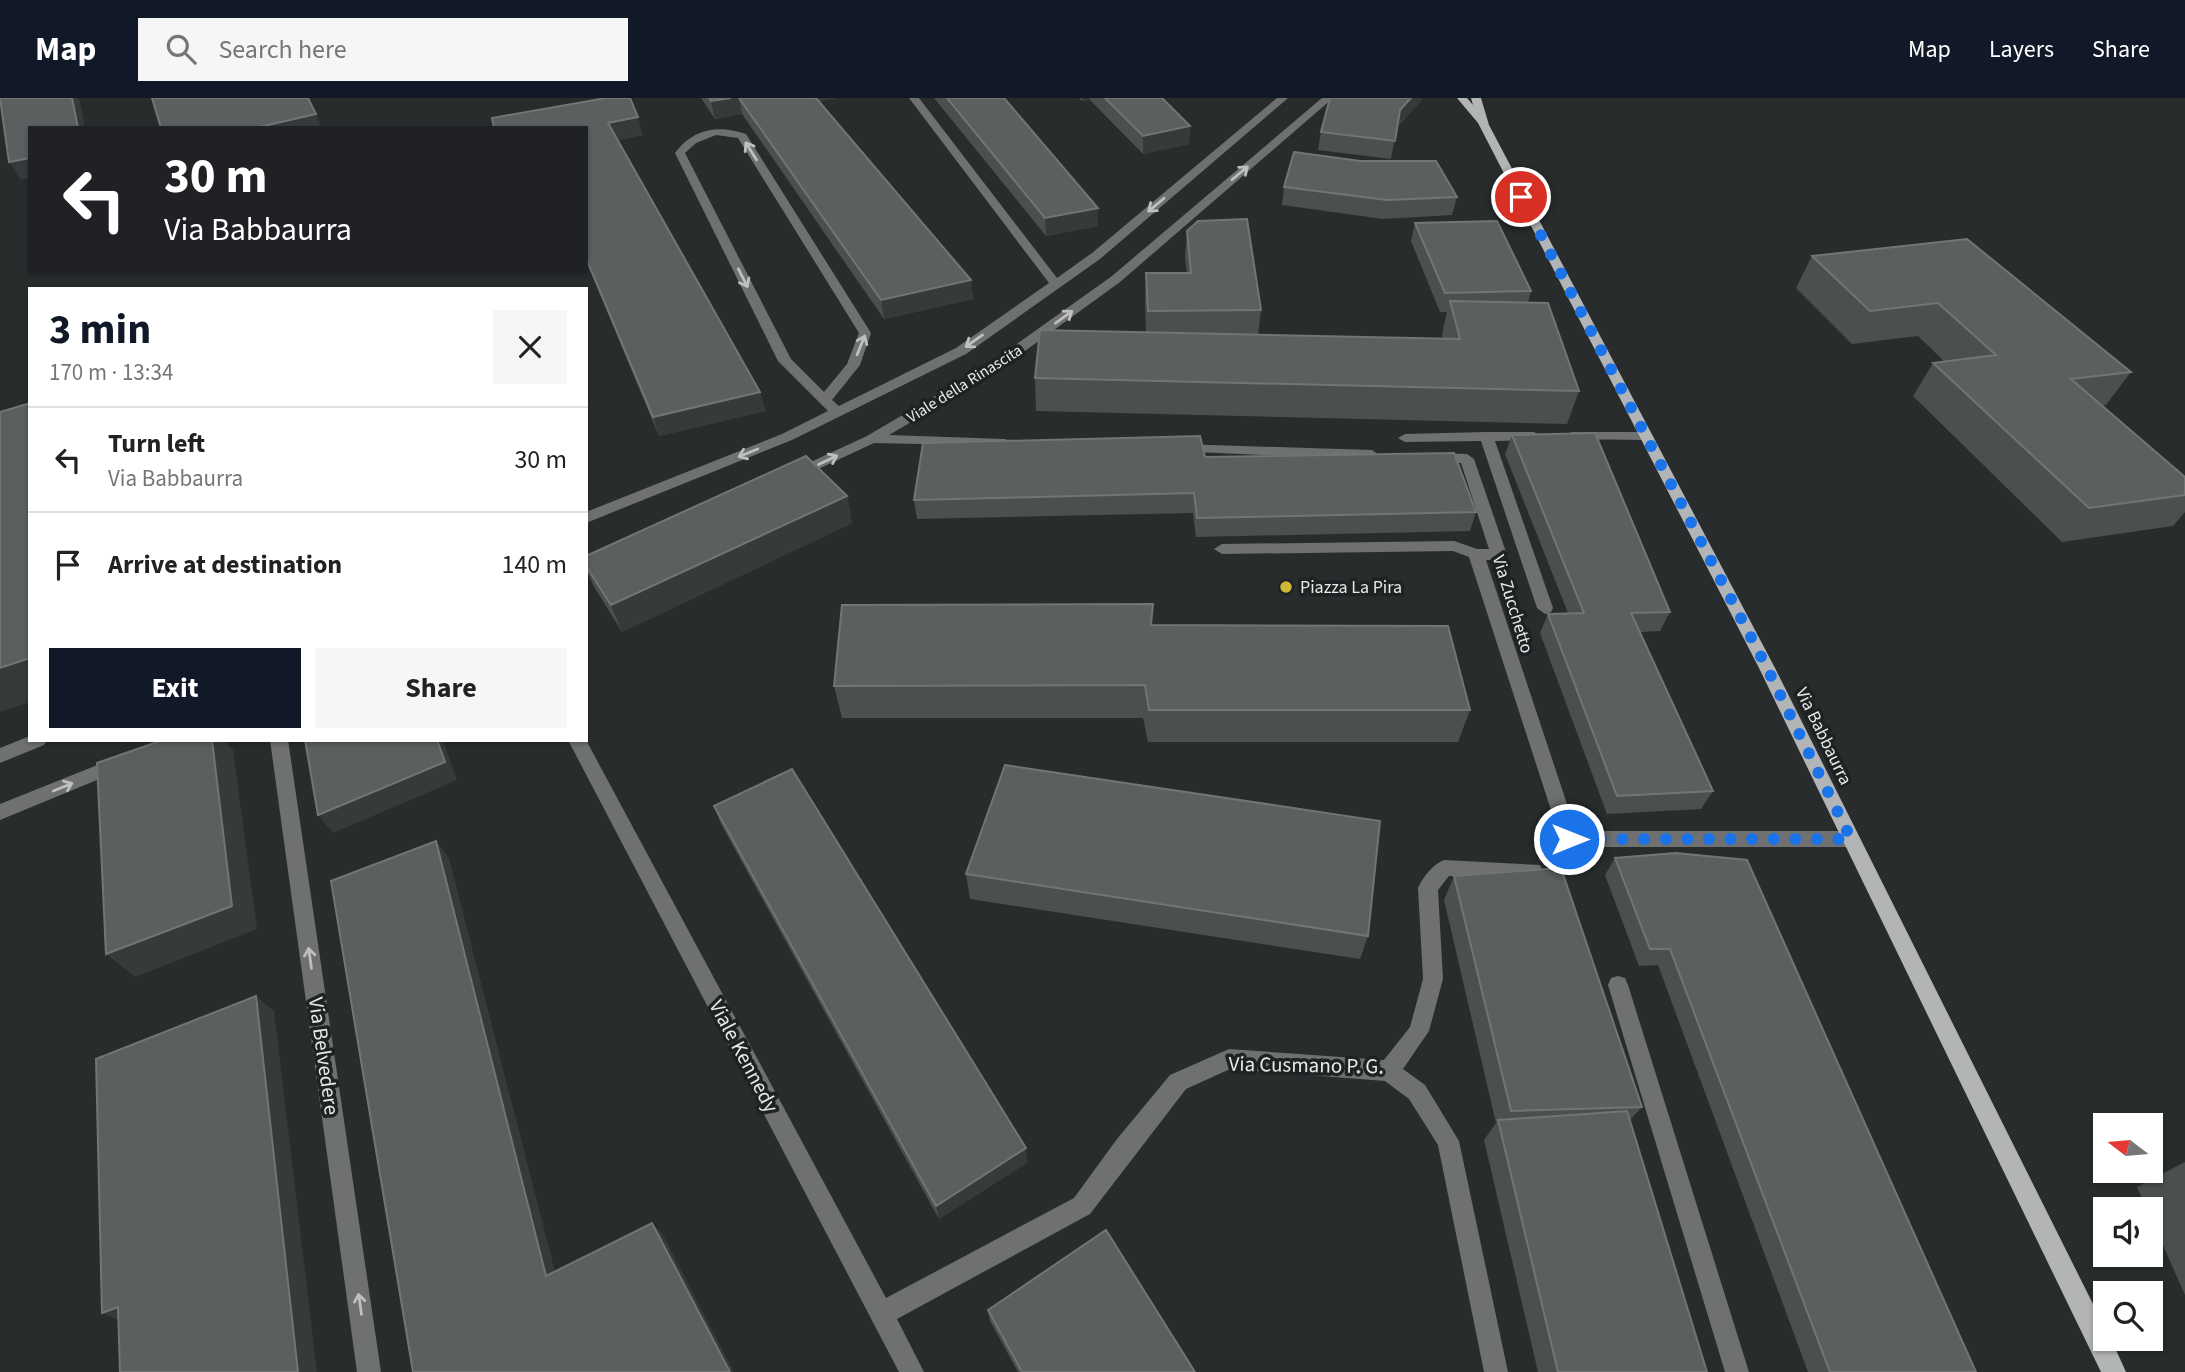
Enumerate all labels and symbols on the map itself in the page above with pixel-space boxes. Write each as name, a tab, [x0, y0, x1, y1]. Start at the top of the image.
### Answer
one-way arrow	[743, 142, 758, 161]
one-way arrow	[1231, 165, 1249, 181]
pin	[1491, 167, 1551, 227]
one-way arrow	[1147, 197, 1165, 213]
one-way arrow	[736, 267, 750, 288]
one-way arrow	[1054, 310, 1073, 324]
one-way arrow	[855, 334, 868, 356]
one-way arrow	[965, 334, 984, 348]
street label: Viale della Rinascita	[902, 339, 1027, 428]
one-way arrow	[738, 447, 760, 460]
one-way arrow	[817, 452, 838, 465]
street label: Via Zucchetto	[1486, 552, 1539, 656]
place label: Piazza La Pira	[1300, 575, 1402, 600]
marker: Piazza La Pira	[1278, 579, 1294, 595]
street label: Via Babbaurra	[1789, 683, 1858, 789]
one-way arrow	[52, 779, 73, 792]
position arrow	[1532, 802, 1606, 876]
one-way arrow	[303, 947, 316, 970]
street label: Viale Kennedy	[702, 994, 786, 1118]
street label: Via Belvedere	[301, 995, 347, 1117]
street label: Via Cusmano P. G.	[1228, 1049, 1384, 1081]
north arrow	[2093, 1113, 2163, 1183]
one-way arrow	[353, 1294, 366, 1316]

